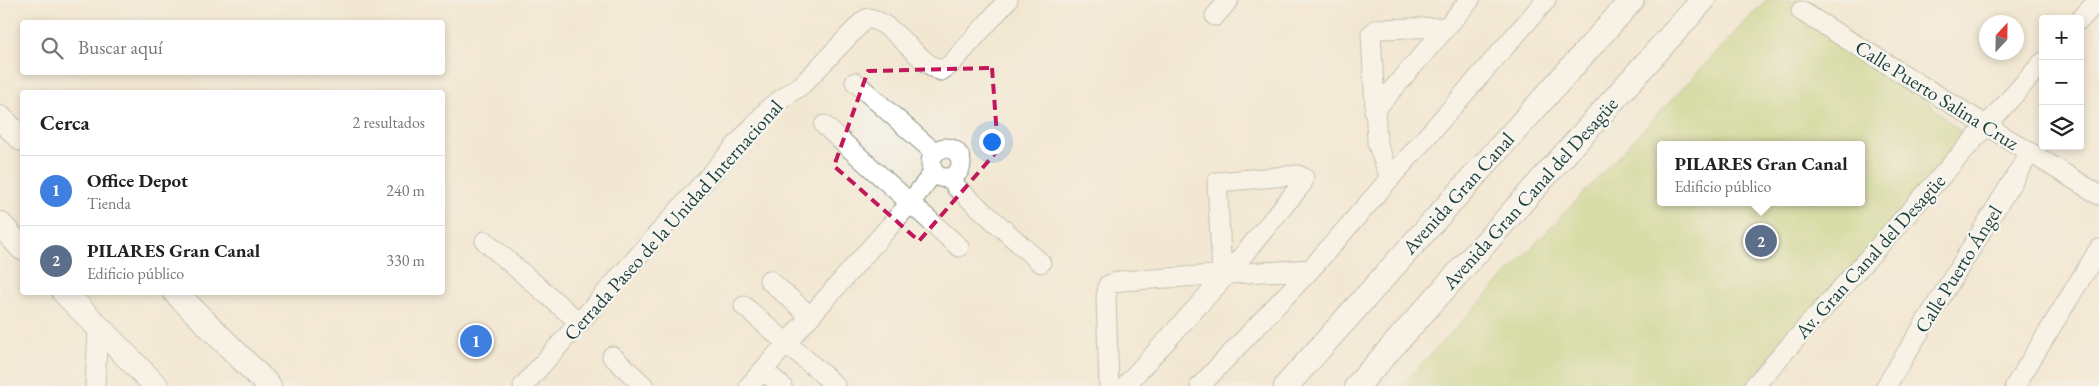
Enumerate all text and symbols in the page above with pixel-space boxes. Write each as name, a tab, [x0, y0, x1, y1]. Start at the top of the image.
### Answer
north arrow	[1979, 15, 2024, 60]
map controls	[2039, 15, 2084, 150]
button: +	[2039, 15, 2084, 60]
search box	[20, 20, 445, 75]
icon: search	[38, 34, 66, 62]
street label: Calle Puerto Salina Cruz	[1850, 34, 2024, 156]
text: Buscar aquí	[78, 35, 163, 60]
button: −	[2039, 60, 2084, 105]
street label: Avenida Gran Canal del Desagüe	[1436, 91, 1624, 296]
street label: Cerrada Paseo de la Unidad Internacional	[558, 94, 788, 346]
button: layers	[2039, 105, 2084, 150]
text: Cerca	[40, 109, 90, 136]
text: 2 resultados	[353, 112, 425, 133]
street label: Avenida Gran Canal	[1396, 126, 1520, 260]
your location	[979, 129, 1005, 155]
popup	[1657, 141, 1865, 206]
text: PILARES Gran Canal	[1674, 151, 1848, 176]
text: Office Depot	[87, 168, 188, 193]
street label: Av. Gran Canal del Desagüe	[1788, 168, 1951, 345]
text: Edificio público	[1674, 176, 1771, 197]
text: 1	[52, 180, 60, 201]
text: 240 m	[386, 180, 425, 201]
text: Tienda	[87, 193, 131, 214]
street label: Calle Puerto Ángel	[1908, 200, 2008, 338]
pin: 2	[1745, 222, 1777, 260]
text: PILARES Gran Canal	[87, 238, 260, 263]
text: 2	[52, 250, 60, 271]
text: 330 m	[386, 250, 425, 271]
text: Edificio público	[87, 263, 184, 284]
pin: 1	[460, 322, 492, 360]

